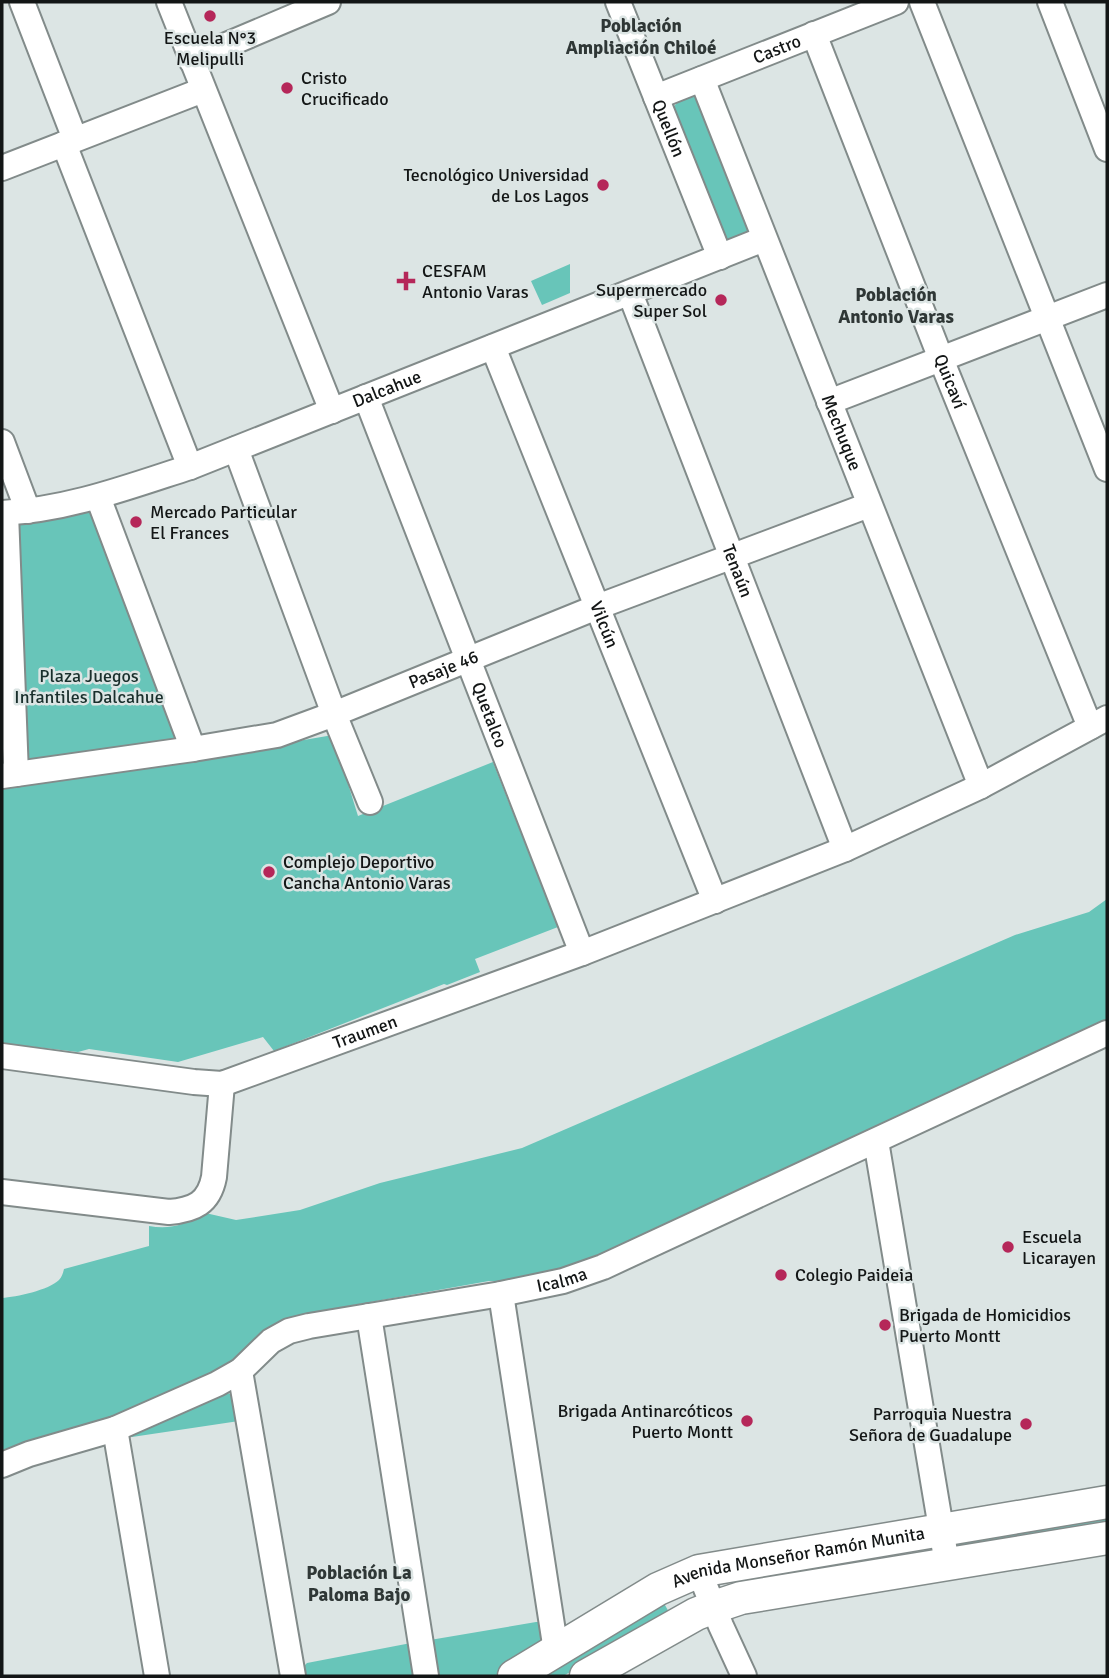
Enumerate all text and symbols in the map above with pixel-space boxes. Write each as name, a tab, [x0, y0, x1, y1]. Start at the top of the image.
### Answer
marker: Escuela N°3 Melipulli	[202, 8, 218, 24]
district label: Población Ampliación Chiloé	[566, 14, 716, 60]
place label: Escuela N°3 Melipulli	[164, 27, 256, 70]
street label: Castro	[750, 30, 804, 69]
place label: Cristo Crucificado	[301, 67, 389, 110]
marker: Cristo Crucificado	[279, 80, 295, 96]
street label: Quellón	[647, 96, 690, 160]
place label: Tecnológico Universidad de Los Lagos	[403, 164, 589, 207]
marker: Tecnológico Universidad de Los Lagos	[595, 177, 611, 193]
place label: CESFAM Antonio Varas	[422, 260, 529, 303]
marker: CESFAM Antonio Varas	[396, 271, 416, 291]
place label: Supermercado Super Sol	[596, 279, 707, 322]
district label: Población Antonio Varas	[838, 283, 954, 329]
marker: Supermercado Super Sol	[713, 292, 729, 308]
street label: Quicaví	[929, 351, 971, 412]
street label: Dalcahue	[349, 365, 424, 412]
street label: Mechuque	[817, 391, 866, 474]
place label: Mercado Particular El Frances	[150, 501, 297, 544]
marker: Mercado Particular El Frances	[128, 514, 144, 530]
street label: Tenaún	[717, 541, 758, 601]
street label: Vilcún	[585, 598, 623, 651]
street label: Pasaje 46	[405, 645, 482, 693]
park label: Plaza Juegos Infantiles Dalcahue	[14, 665, 164, 708]
street label: Quetalco	[467, 679, 512, 751]
place label: Complejo Deportivo Cancha Antonio Varas	[283, 851, 451, 894]
marker: Complejo Deportivo Cancha Antonio Varas	[261, 864, 277, 880]
street label: Traumen	[330, 1010, 400, 1054]
place label: Escuela Licarayen	[1022, 1226, 1096, 1269]
marker: Escuela Licarayen	[1000, 1239, 1016, 1255]
street label: Icalma	[534, 1262, 590, 1297]
place label: Colegio Paideia	[795, 1264, 913, 1286]
marker: Colegio Paideia	[773, 1267, 789, 1283]
place label: Brigada de Homicidios Puerto Montt	[899, 1304, 1071, 1347]
marker: Brigada de Homicidios Puerto Montt	[877, 1317, 893, 1333]
place label: Brigada Antinarcóticos Puerto Montt	[557, 1400, 733, 1443]
place label: Parroquia Nuestra Señora de Guadalupe	[849, 1403, 1012, 1446]
marker: Brigada Antinarcóticos Puerto Montt	[739, 1413, 755, 1429]
marker: Parroquia Nuestra Señora de Guadalupe	[1018, 1416, 1034, 1432]
street label: Avenida Monseñor Ramón Munita	[668, 1522, 926, 1593]
district label: Población La Paloma Bajo	[306, 1561, 412, 1607]

